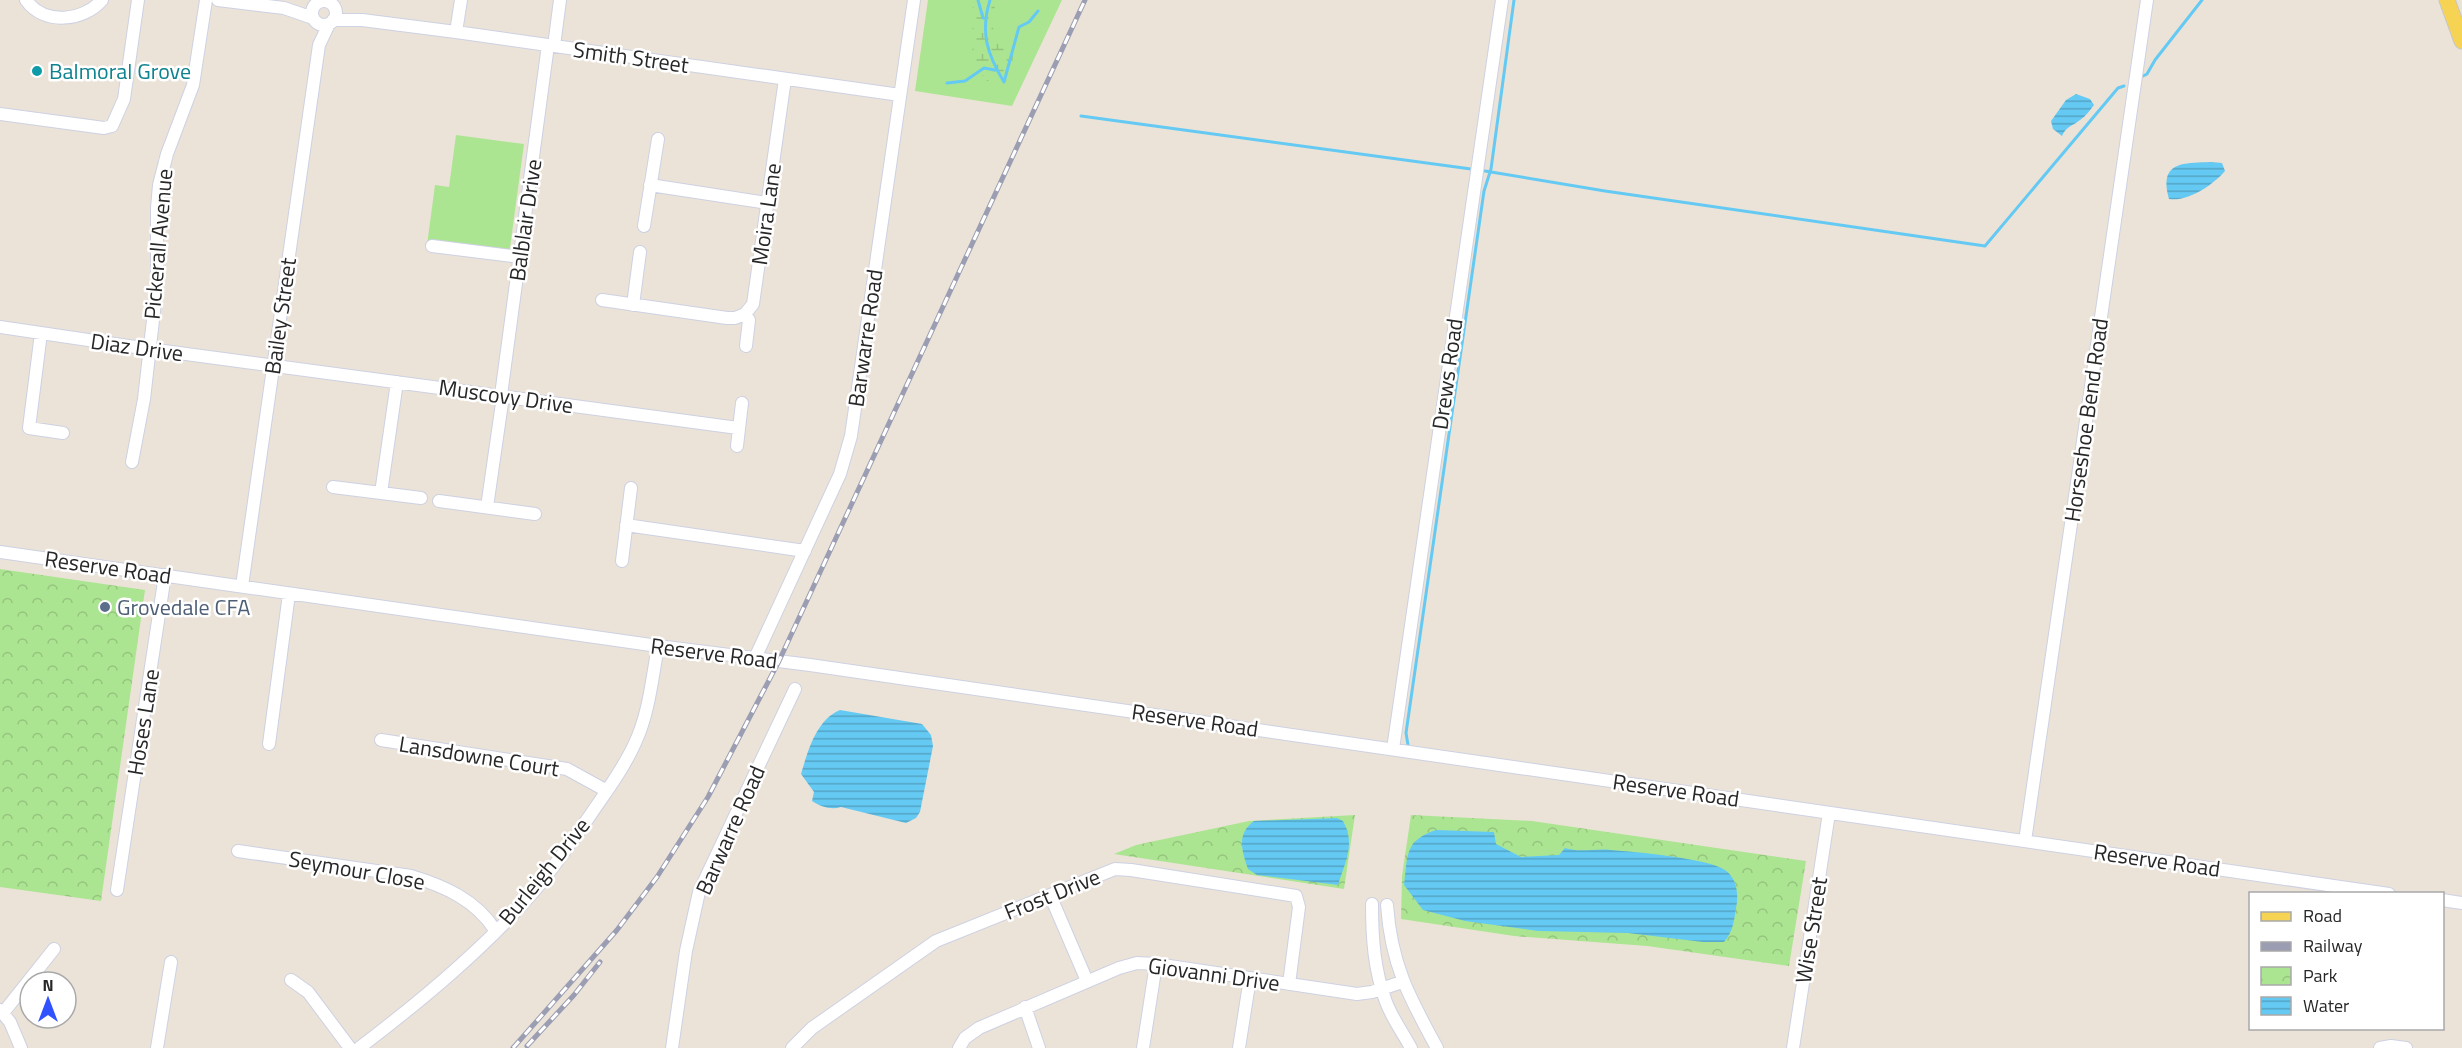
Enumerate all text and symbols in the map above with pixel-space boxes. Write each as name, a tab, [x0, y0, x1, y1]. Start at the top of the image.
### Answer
street label: Smith Street	[571, 32, 691, 82]
place label: Balmoral Grove	[49, 54, 191, 88]
marker: Balmoral Grove	[30, 64, 44, 78]
street label: Balblair Drive	[500, 157, 550, 283]
street label: Moira Lane	[742, 161, 790, 267]
street label: Pickerall Avenue	[134, 167, 182, 321]
street label: Bailey Street	[255, 255, 305, 377]
street label: Barwarre Road	[839, 267, 891, 409]
street label: Drews Road	[1422, 316, 1472, 432]
street label: Horseshoe Bend Road	[2055, 316, 2117, 524]
street label: Diaz Drive	[89, 324, 185, 370]
street label: Muscovy Drive	[437, 370, 575, 422]
street label: Reserve Road	[43, 541, 173, 593]
place label: Grovedale CFA	[117, 590, 250, 624]
marker: Grovedale CFA	[98, 600, 112, 614]
street label: Reserve Road	[649, 628, 779, 678]
street label: Hoses Lane	[118, 666, 168, 778]
street label: Reserve Road	[1130, 694, 1260, 746]
street label: Lansdowne Court	[396, 727, 562, 785]
street label: Barwarre Road	[686, 760, 774, 900]
street label: Reserve Road	[1611, 764, 1741, 816]
street label: Burleigh Drive	[490, 810, 598, 932]
street label: Reserve Road	[2092, 834, 2222, 886]
street label: Seymour Close	[286, 841, 428, 899]
street label: Frost Drive	[999, 859, 1105, 929]
street label: Wise Street	[1786, 874, 1836, 986]
legend	[2249, 892, 2444, 1030]
text: Road	[2303, 902, 2342, 929]
text: Railway	[2303, 932, 2363, 959]
street label: Giovanni Drive	[1146, 948, 1282, 1000]
text: Park	[2303, 962, 2338, 989]
north arrow	[18, 970, 78, 1030]
text: N	[42, 973, 54, 997]
text: Water	[2303, 992, 2349, 1019]

